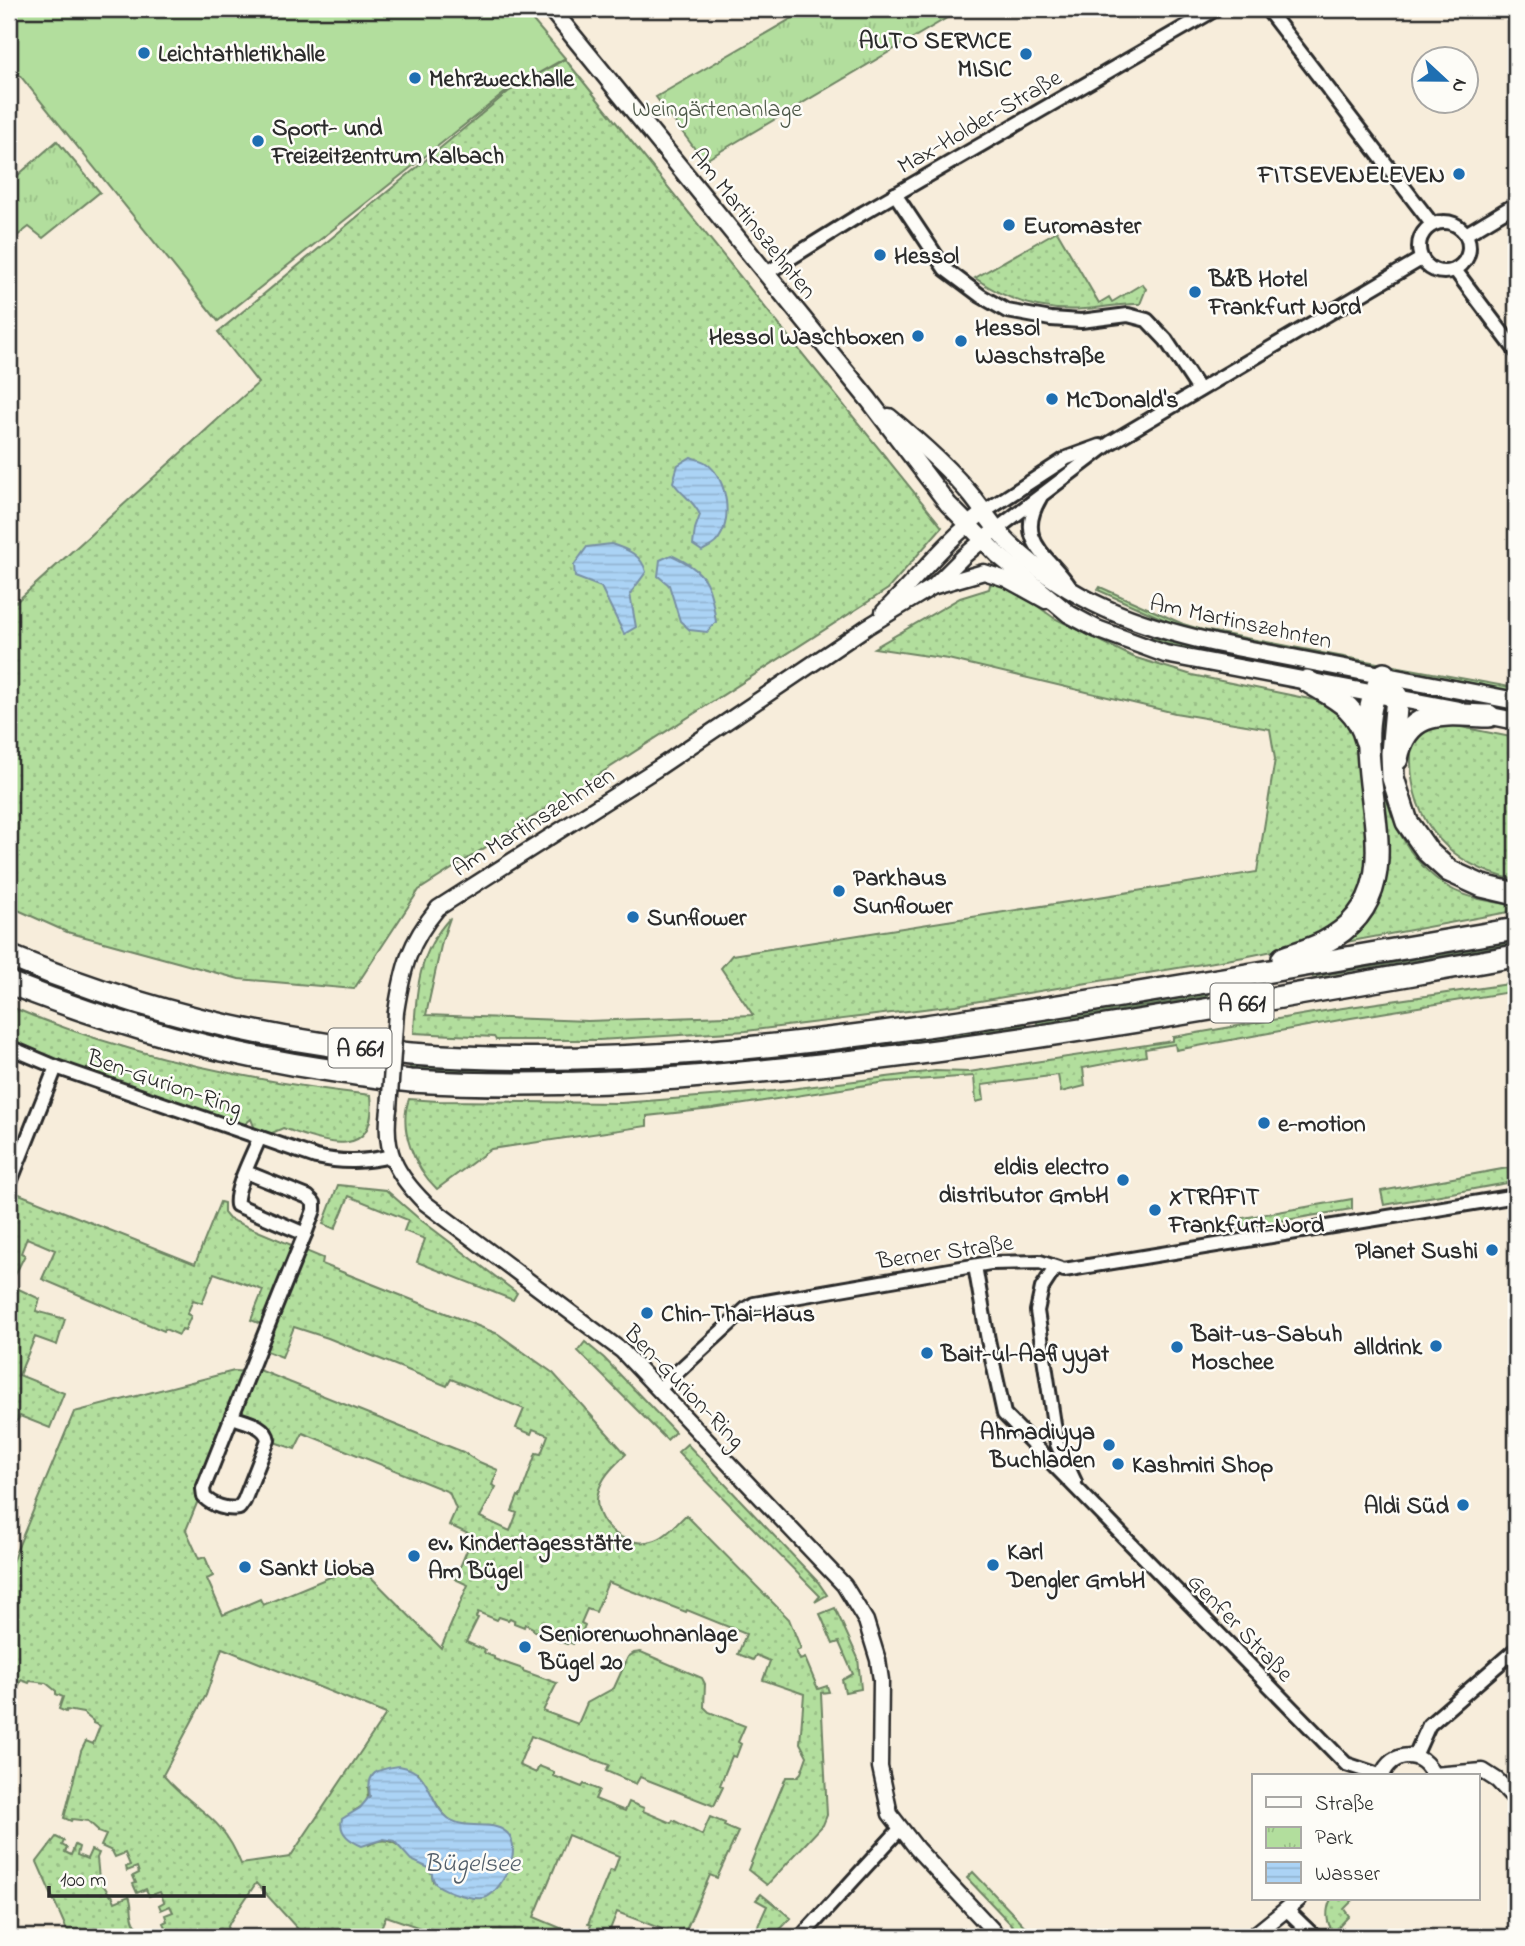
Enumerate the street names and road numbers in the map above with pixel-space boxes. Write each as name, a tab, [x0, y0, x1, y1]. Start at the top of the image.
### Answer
street label: Max-Holder-Straße	[891, 62, 1069, 185]
street label: Am Martinszehnten	[680, 141, 824, 308]
street label: Am Martinszehnten	[1146, 587, 1335, 660]
street label: Am Martinszehnten	[446, 759, 622, 887]
road number: A 661	[1210, 984, 1274, 1022]
road number: A 661	[328, 1028, 392, 1068]
street label: Ben-Gurion-Ring	[81, 1041, 246, 1127]
street label: Berner Straße	[874, 1227, 1016, 1281]
street label: Ben-Gurion-Ring	[614, 1317, 752, 1458]
street label: Genfer Straße	[1178, 1566, 1301, 1691]

